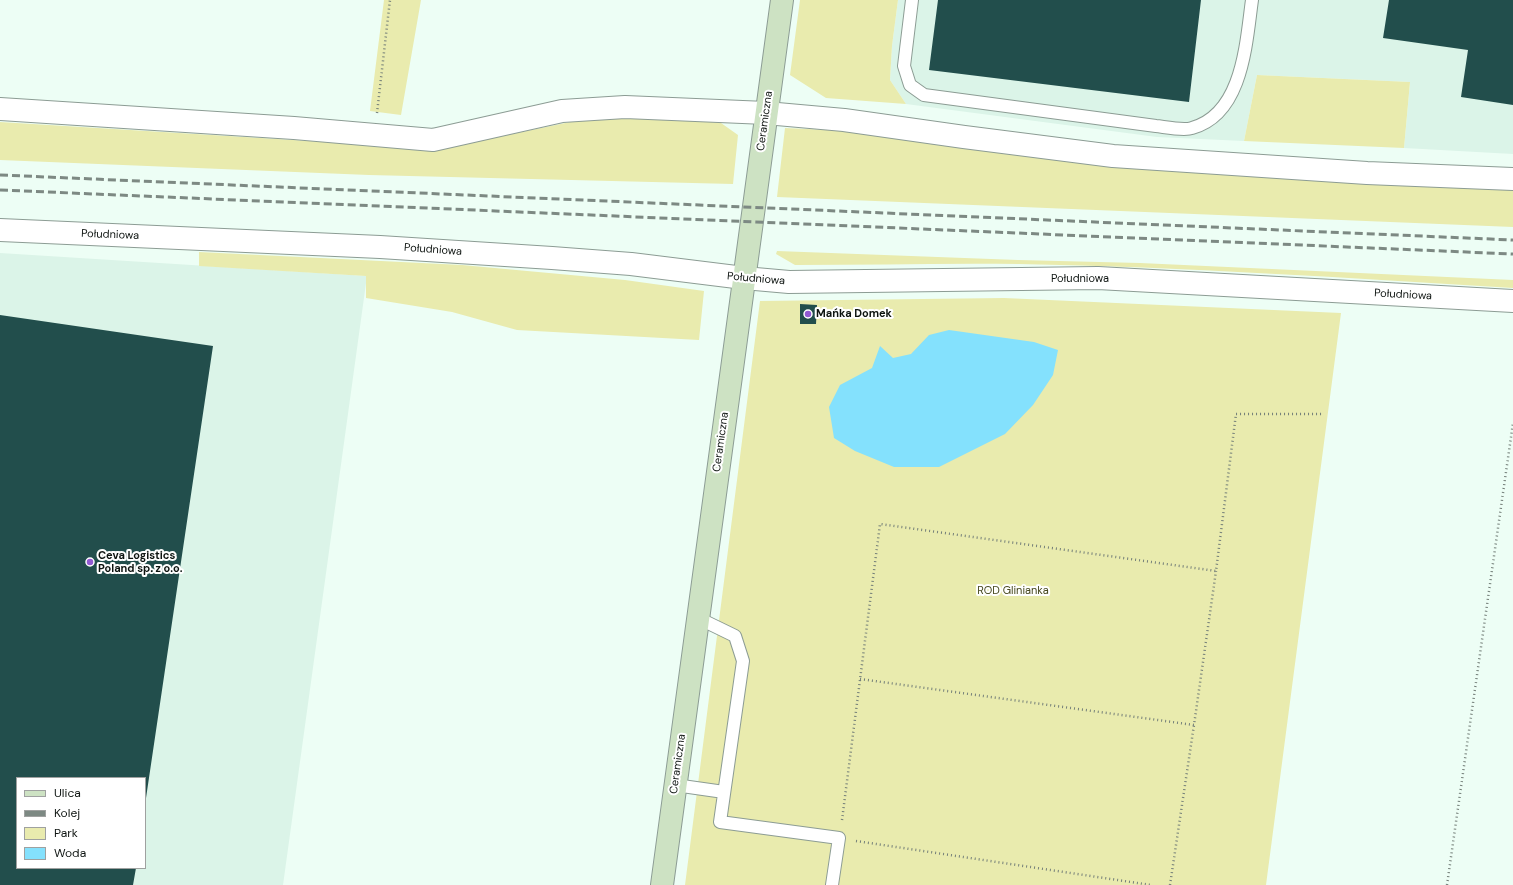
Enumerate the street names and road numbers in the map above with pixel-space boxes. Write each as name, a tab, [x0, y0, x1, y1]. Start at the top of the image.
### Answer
street label: Ceramiczna	[754, 90, 776, 152]
street label: Południowa	[81, 227, 139, 243]
street label: Południowa	[404, 241, 462, 259]
street label: Południowa	[727, 270, 785, 288]
street label: Południowa	[1051, 272, 1109, 286]
street label: Południowa	[1374, 287, 1432, 303]
street label: Ceramiczna	[710, 411, 732, 473]
street label: Ceramiczna	[667, 733, 689, 795]

